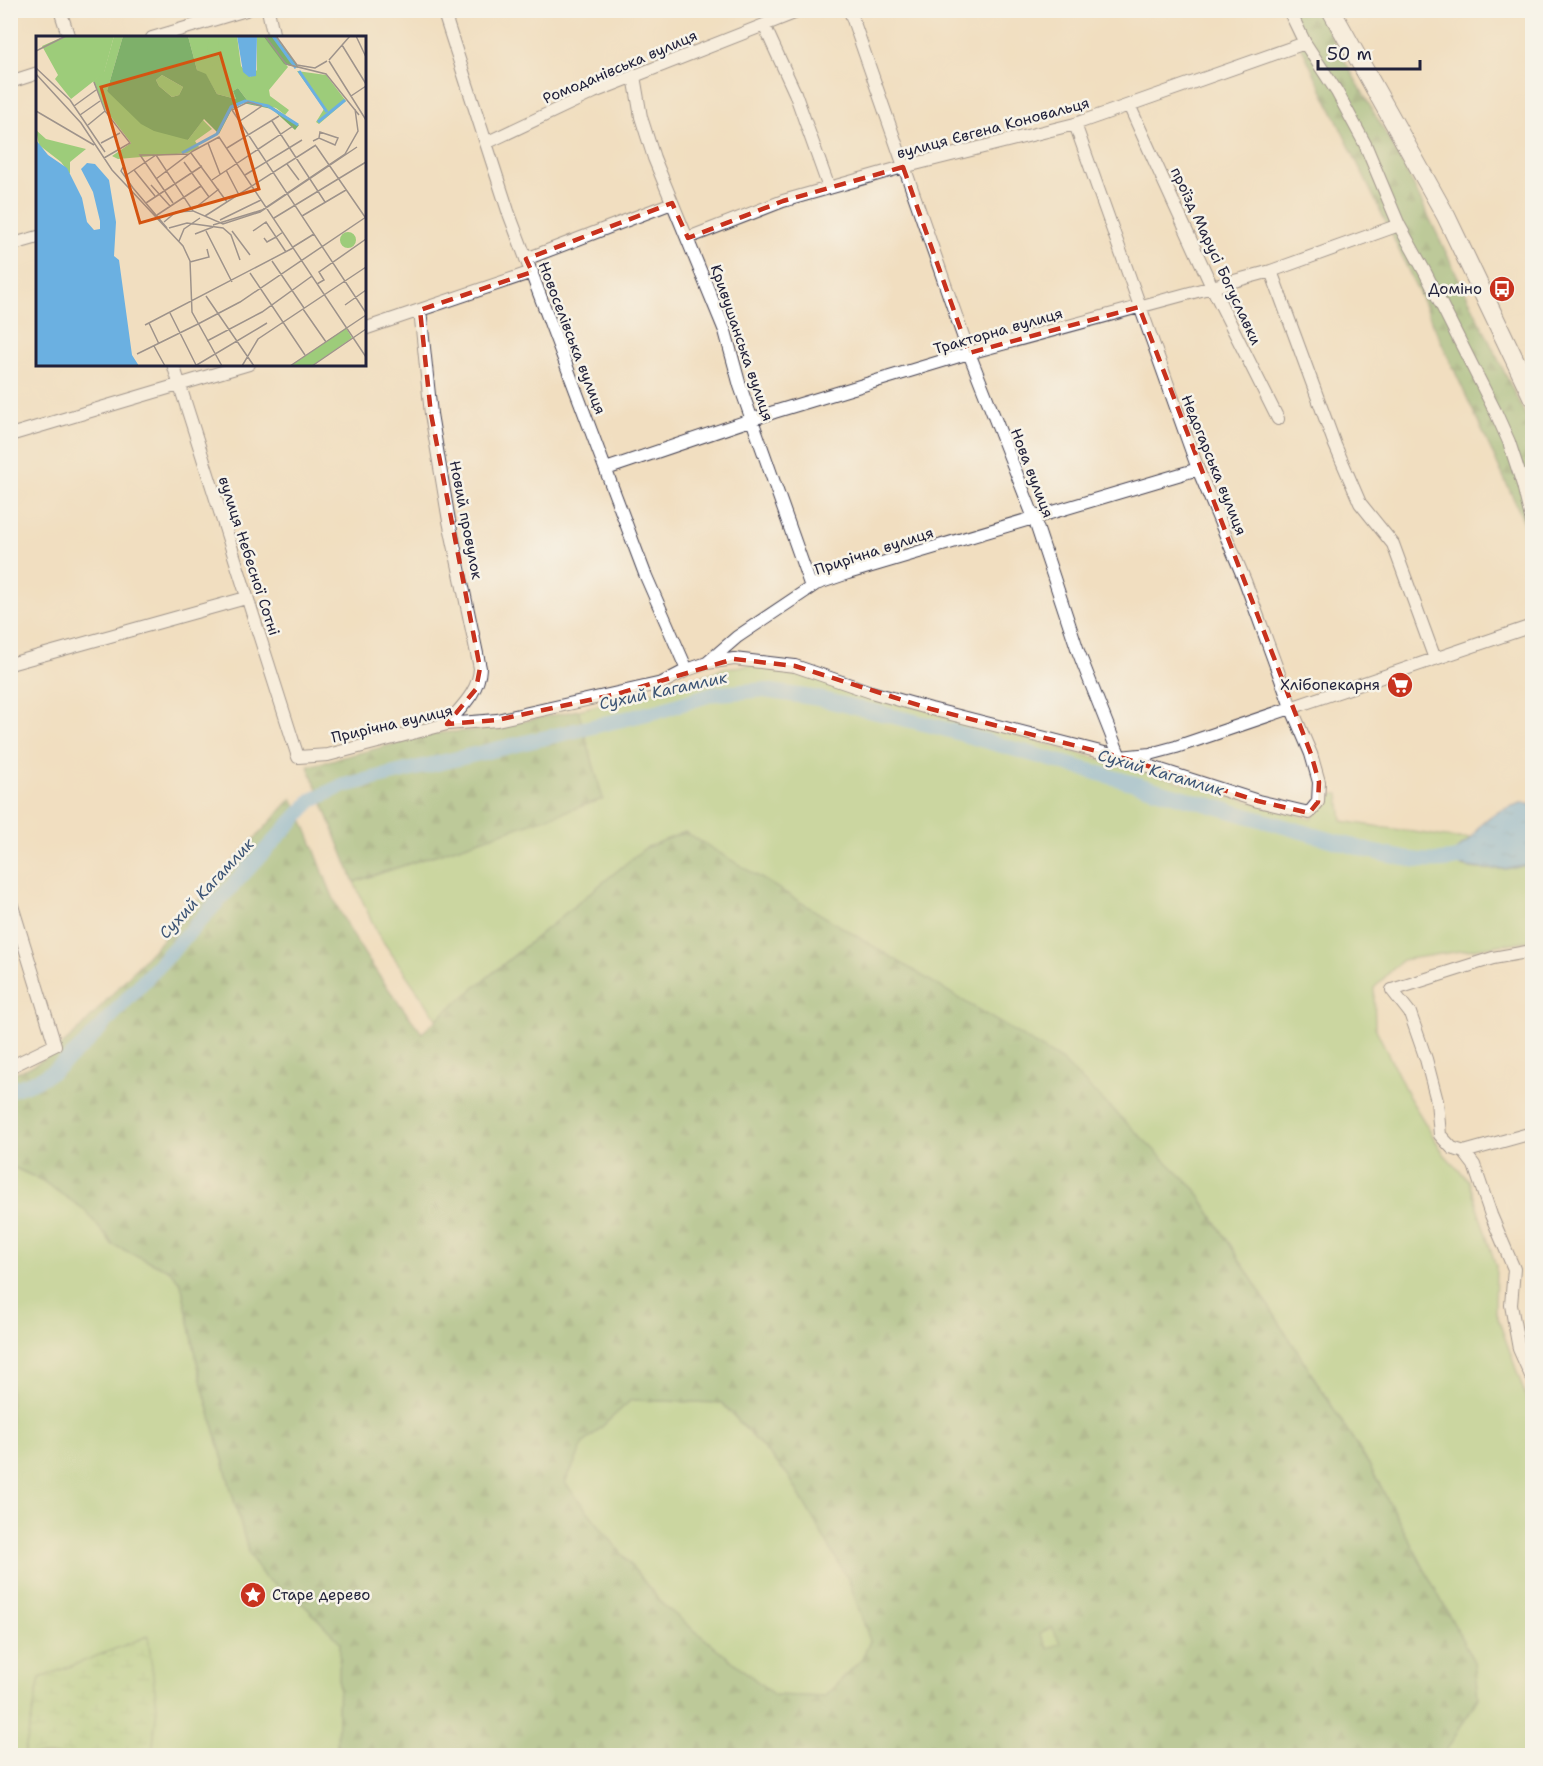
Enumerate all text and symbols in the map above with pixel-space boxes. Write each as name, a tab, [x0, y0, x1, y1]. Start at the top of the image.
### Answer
street label: Ромоданівська вулиця	[540, 25, 700, 109]
scale bar	[1318, 33, 1420, 71]
inset map	[36, 36, 366, 366]
text: 50 m	[1327, 42, 1372, 66]
street label: вулиця Євгена Коновальця	[894, 93, 1092, 163]
street label: проїзд Марусі Богуславки	[1166, 164, 1266, 348]
street label: Новоселівська вулиця	[534, 259, 610, 417]
street label: Кривушанська вулиця	[706, 262, 778, 424]
bus stop icon: Доміно	[1487, 274, 1517, 304]
place label: Доміно	[1428, 279, 1482, 299]
street label: Тракторна вулиця	[931, 303, 1065, 359]
street label: Недогарська вулиця	[1177, 392, 1251, 538]
street label: Нова вулиця	[1006, 425, 1058, 521]
street label: Новий провулок	[445, 459, 487, 581]
street label: вулиця Небесної Сотні	[214, 474, 284, 638]
street label: Прирічна вулиця	[812, 522, 936, 580]
water label: Сухий Кагамлик	[597, 667, 729, 714]
supermarket icon: Хлібопекарня	[1385, 670, 1415, 700]
place label: Хлібопекарня	[1280, 675, 1380, 695]
street label: Прирічна вулиця	[329, 700, 455, 748]
water label: Сухий Кагамлик	[1095, 744, 1227, 801]
water label: Сухий Кагамлик	[154, 833, 259, 943]
place icon: Старе дерево	[238, 1580, 268, 1610]
place label: Старе дерево	[272, 1585, 370, 1605]

